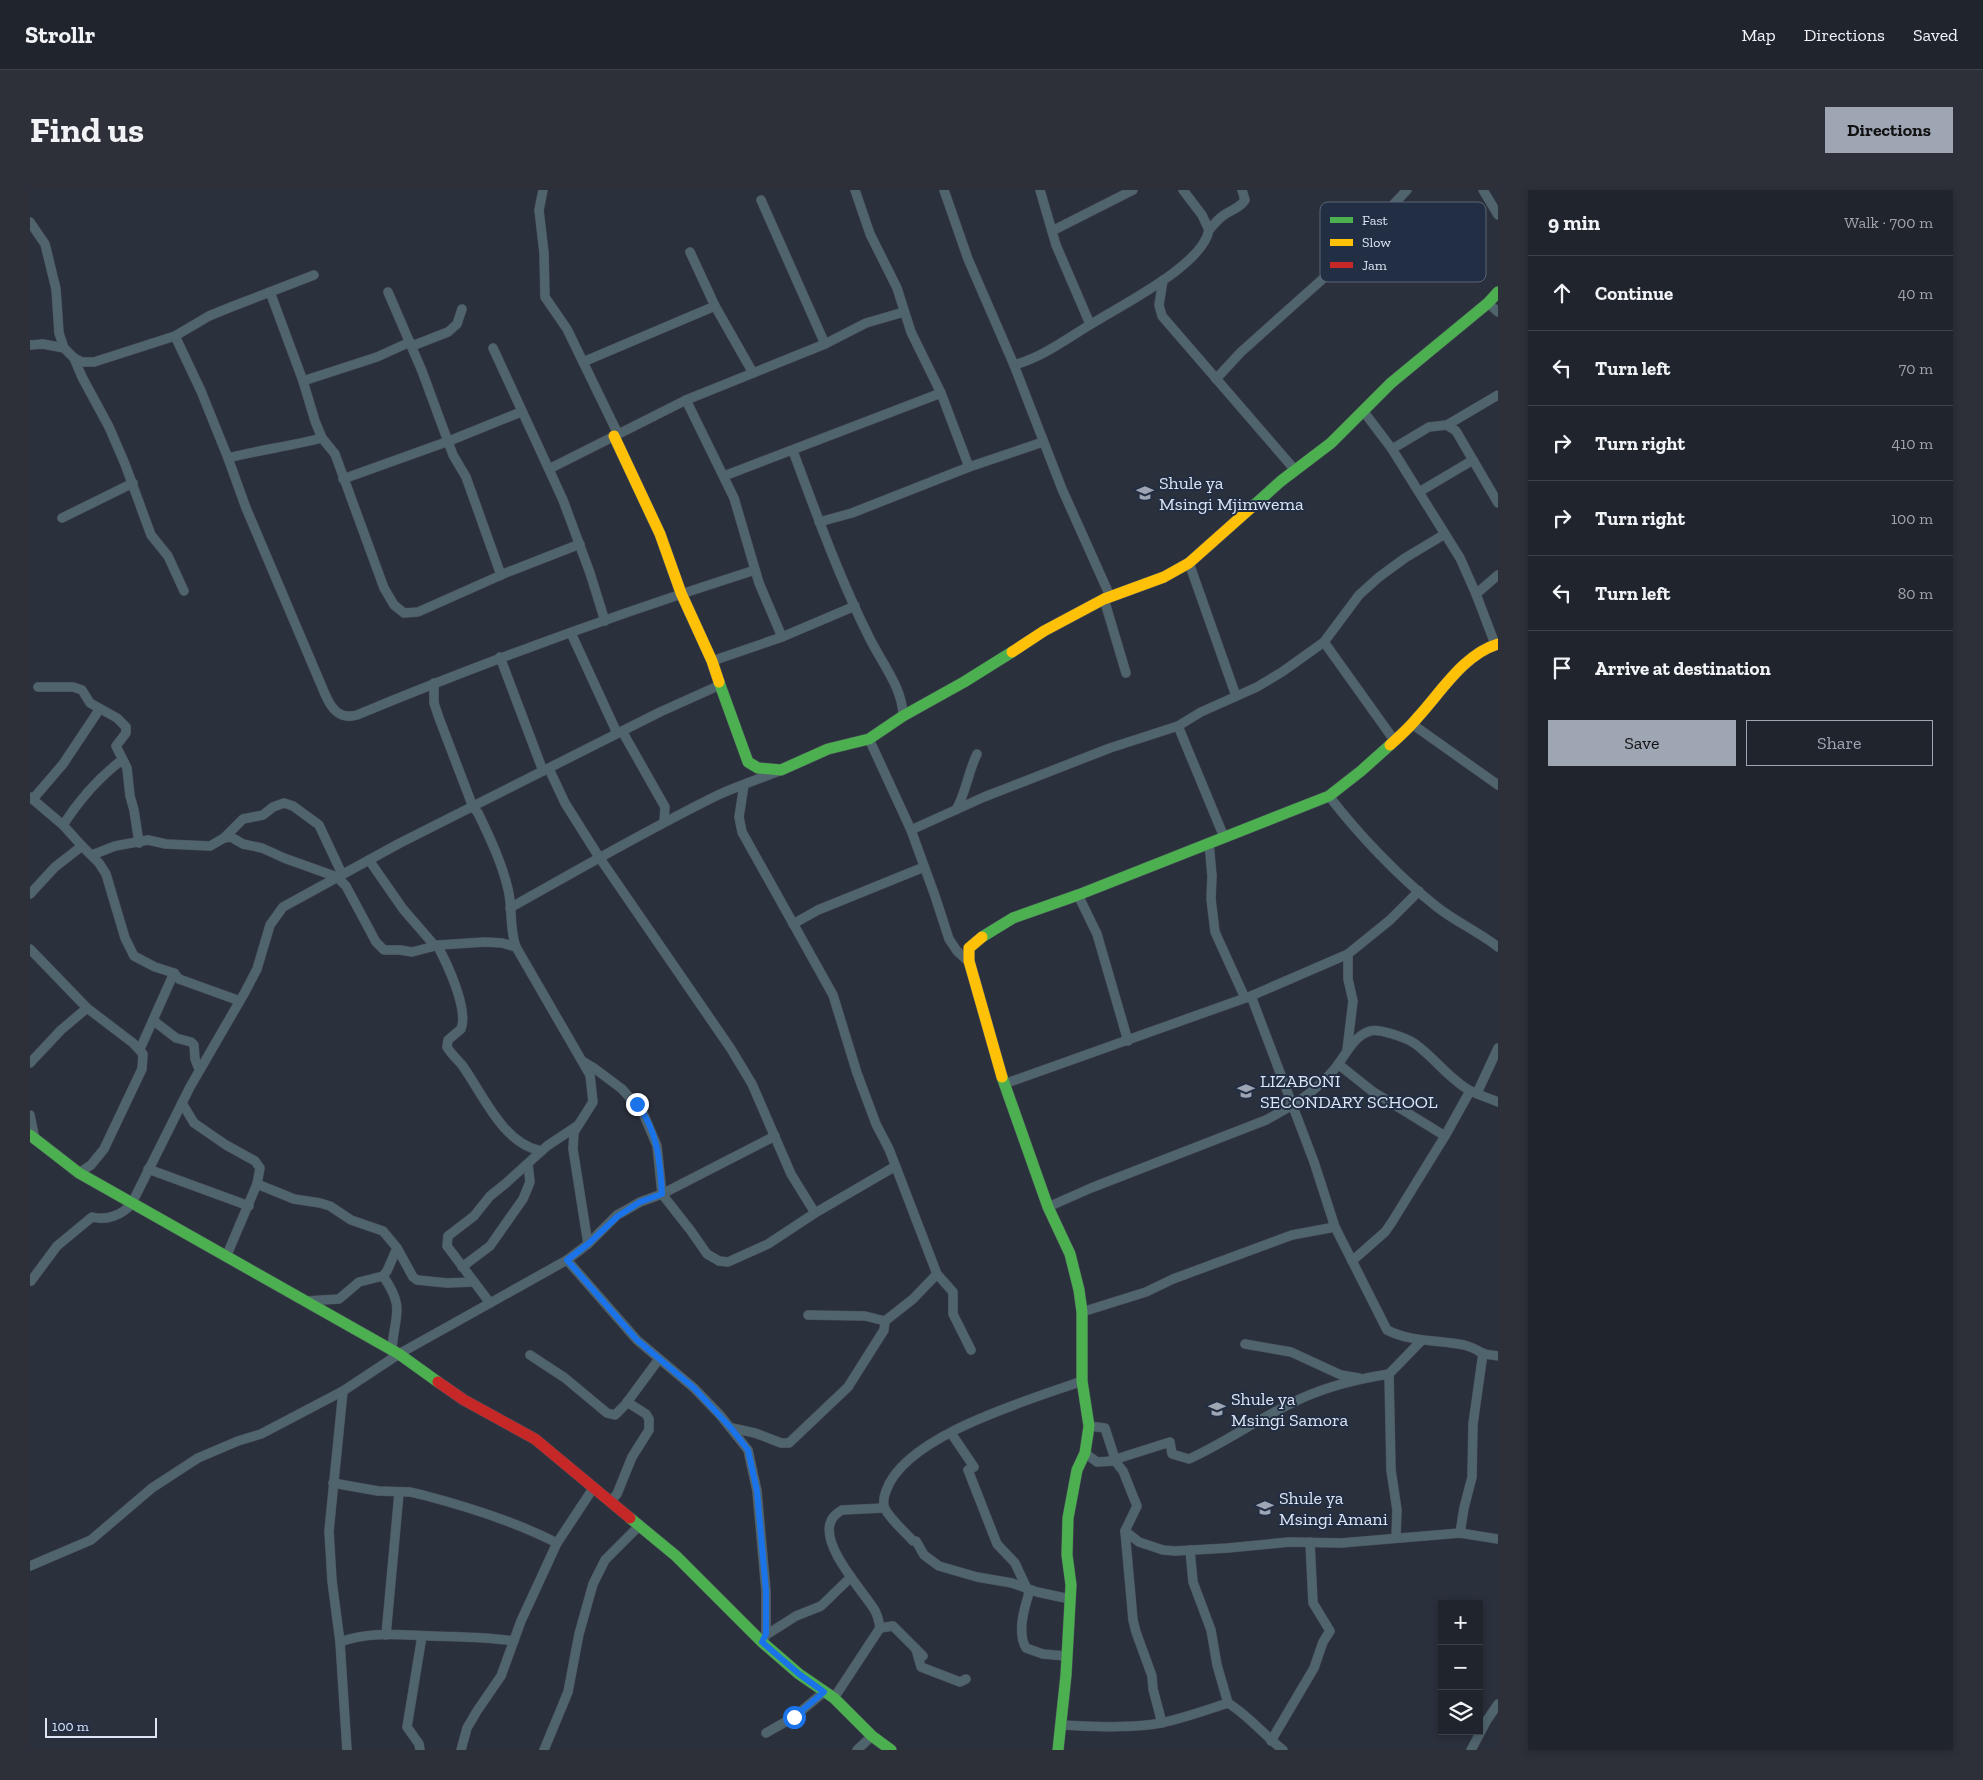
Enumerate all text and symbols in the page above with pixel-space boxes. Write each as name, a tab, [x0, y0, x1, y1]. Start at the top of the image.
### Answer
text: Strollr	[25, 20, 95, 49]
text: Map	[1741, 24, 1776, 46]
text: Directions	[1804, 24, 1885, 46]
text: Saved	[1913, 24, 1958, 46]
button: Directions	[1825, 107, 1953, 153]
text: Find us	[30, 109, 144, 151]
legend	[1320, 202, 1486, 282]
text: 9 min	[1548, 210, 1600, 235]
text: Fast	[1362, 212, 1389, 229]
text: Walk · 700 m	[1844, 213, 1933, 232]
text: Slow	[1362, 234, 1391, 251]
text: Jam	[1362, 257, 1387, 274]
icon: ahead	[1548, 279, 1576, 307]
text: Continue	[1595, 282, 1673, 305]
text: 40 m	[1898, 284, 1933, 303]
icon: left	[1548, 354, 1576, 382]
text: Turn left	[1595, 357, 1670, 380]
text: 70 m	[1899, 359, 1933, 378]
icon: right	[1548, 429, 1576, 457]
text: Turn right	[1595, 432, 1685, 455]
text: 410 m	[1892, 434, 1933, 453]
place label: Shule ya Msingi Mjimwema	[1159, 472, 1304, 515]
school or university icon: Shule ya Msingi Mjimwema	[1135, 483, 1155, 503]
icon: right	[1548, 504, 1576, 532]
text: Turn right	[1595, 507, 1685, 530]
text: 100 m	[1891, 509, 1933, 528]
icon: left	[1548, 579, 1576, 607]
text: Turn left	[1595, 582, 1670, 605]
text: 80 m	[1898, 584, 1933, 603]
icon: arrive	[1548, 654, 1576, 682]
text: Arrive at destination	[1595, 657, 1771, 680]
button: Save	[1548, 720, 1736, 766]
button: Share	[1746, 720, 1933, 766]
place label: LIZABONI SECONDARY SCHOOL	[1260, 1070, 1438, 1113]
school or university icon: LIZABONI SECONDARY SCHOOL	[1236, 1081, 1256, 1101]
route end	[626, 1093, 649, 1116]
place label: Shule ya Msingi Samora	[1231, 1388, 1349, 1431]
school or university icon: Shule ya Msingi Samora	[1207, 1399, 1227, 1419]
place label: Shule ya Msingi Amani	[1279, 1487, 1388, 1530]
school or university icon: Shule ya Msingi Amani	[1255, 1498, 1275, 1518]
map controls	[1438, 1600, 1483, 1735]
button: +	[1438, 1600, 1483, 1645]
button: −	[1438, 1645, 1483, 1690]
button: layers	[1438, 1690, 1483, 1735]
route start	[783, 1706, 806, 1729]
scale bar	[45, 1715, 158, 1738]
text: 100 m	[52, 1718, 89, 1735]

